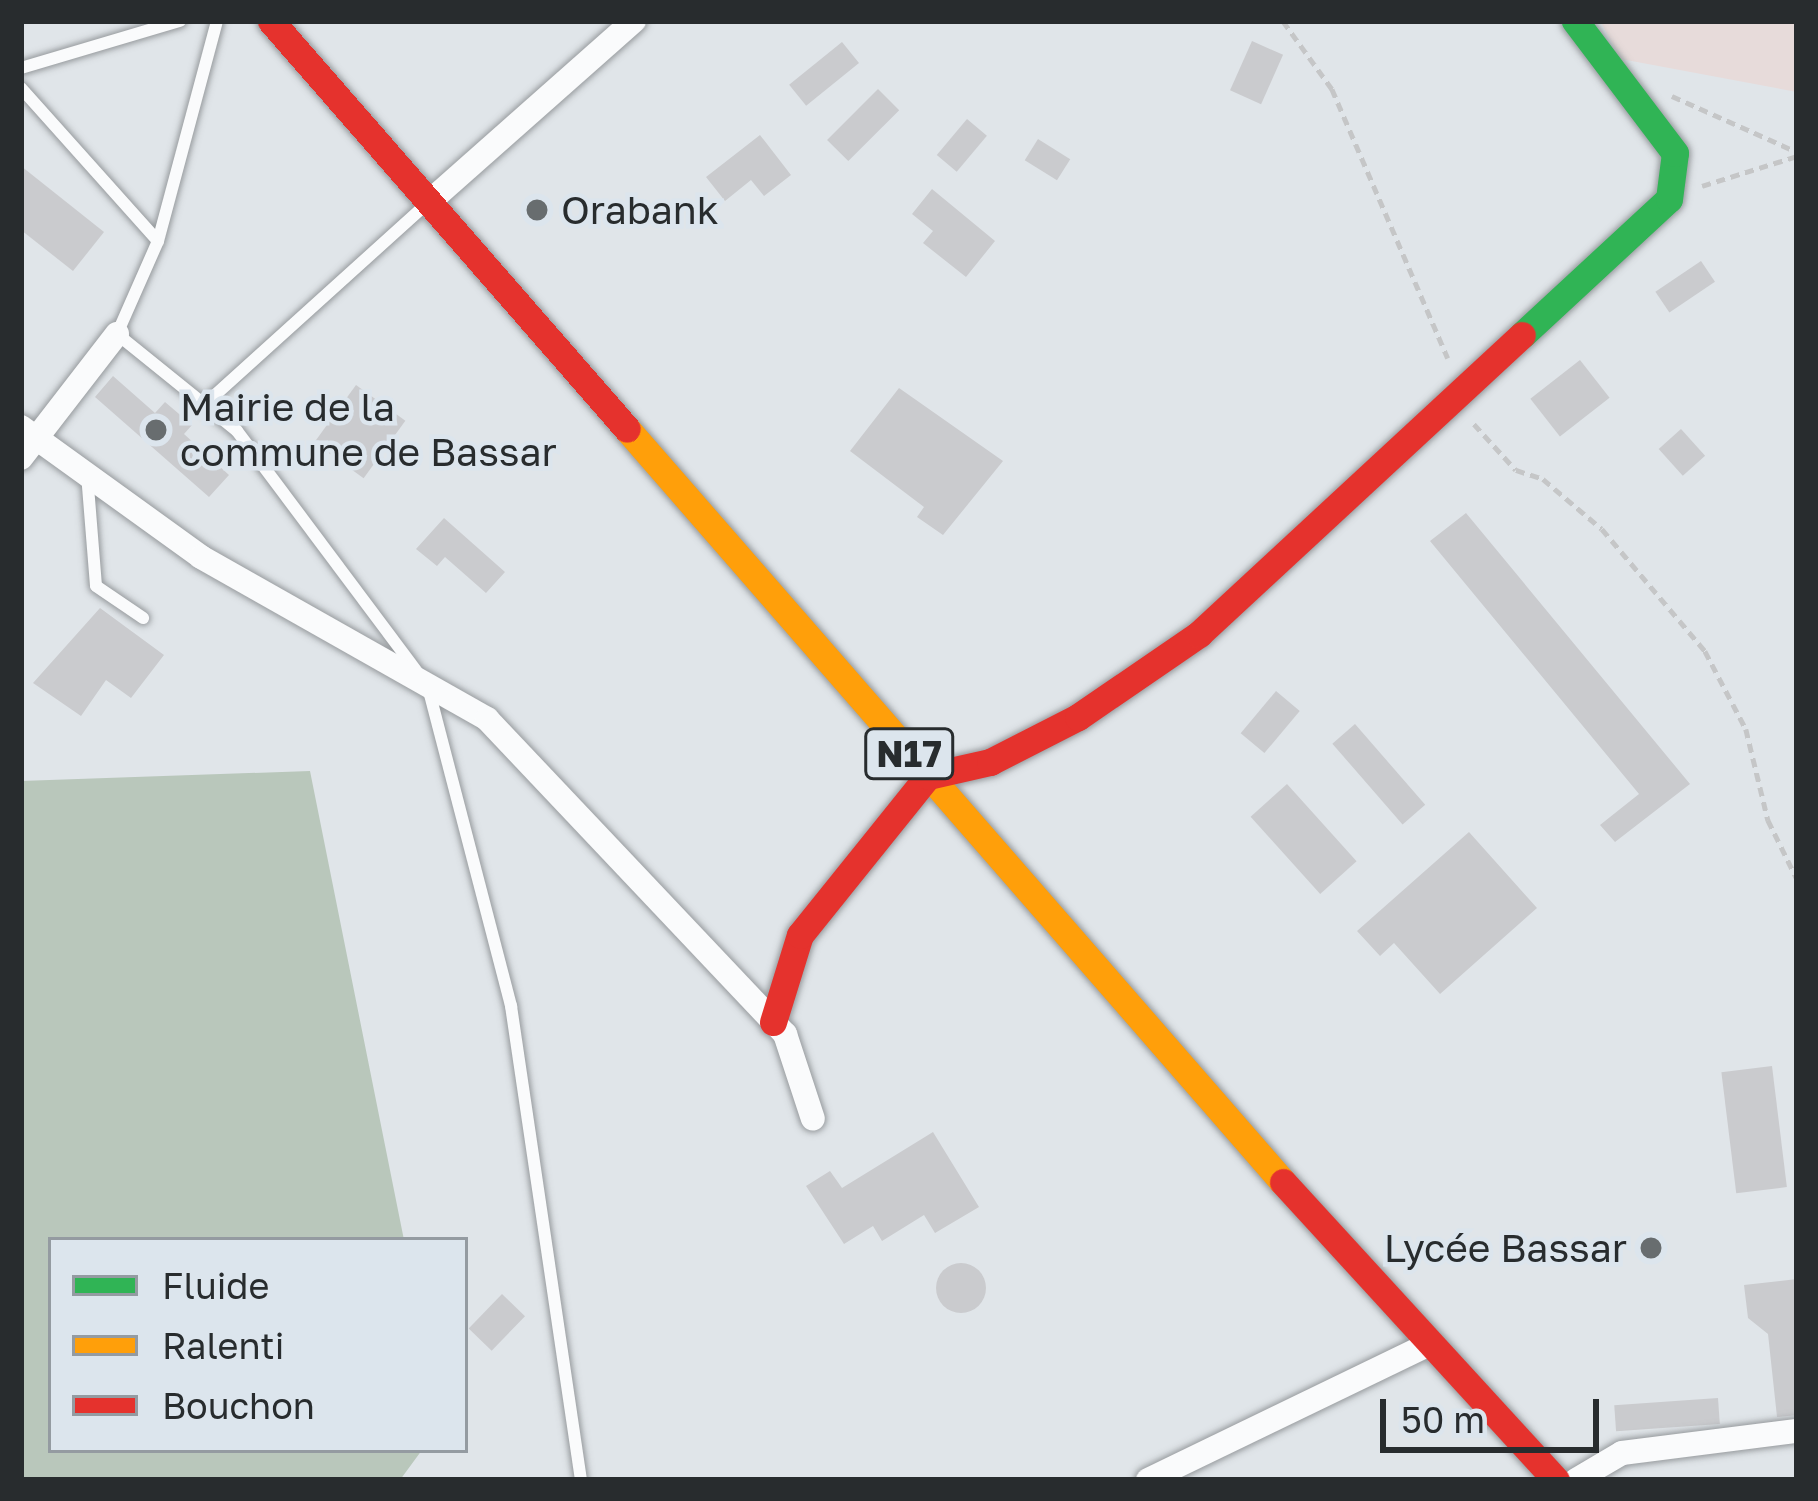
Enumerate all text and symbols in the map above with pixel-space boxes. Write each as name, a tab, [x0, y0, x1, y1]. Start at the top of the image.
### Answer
place label: Orabank	[561, 187, 719, 233]
marker: Orabank	[524, 197, 550, 223]
place label: Mairie de la commune de Bassar	[180, 385, 557, 476]
marker: Mairie de la commune de Bassar	[143, 417, 169, 443]
road number: N17	[864, 724, 954, 784]
place label: Lycée Bassar	[1384, 1225, 1627, 1271]
marker: Lycée Bassar	[1638, 1235, 1664, 1261]
legend	[48, 1237, 468, 1453]
text: Fluide	[162, 1264, 269, 1307]
text: Ralenti	[162, 1324, 284, 1367]
scale bar	[1386, 1375, 1605, 1449]
text: Bouchon	[162, 1384, 315, 1427]
text: 50 m	[1401, 1398, 1485, 1441]

